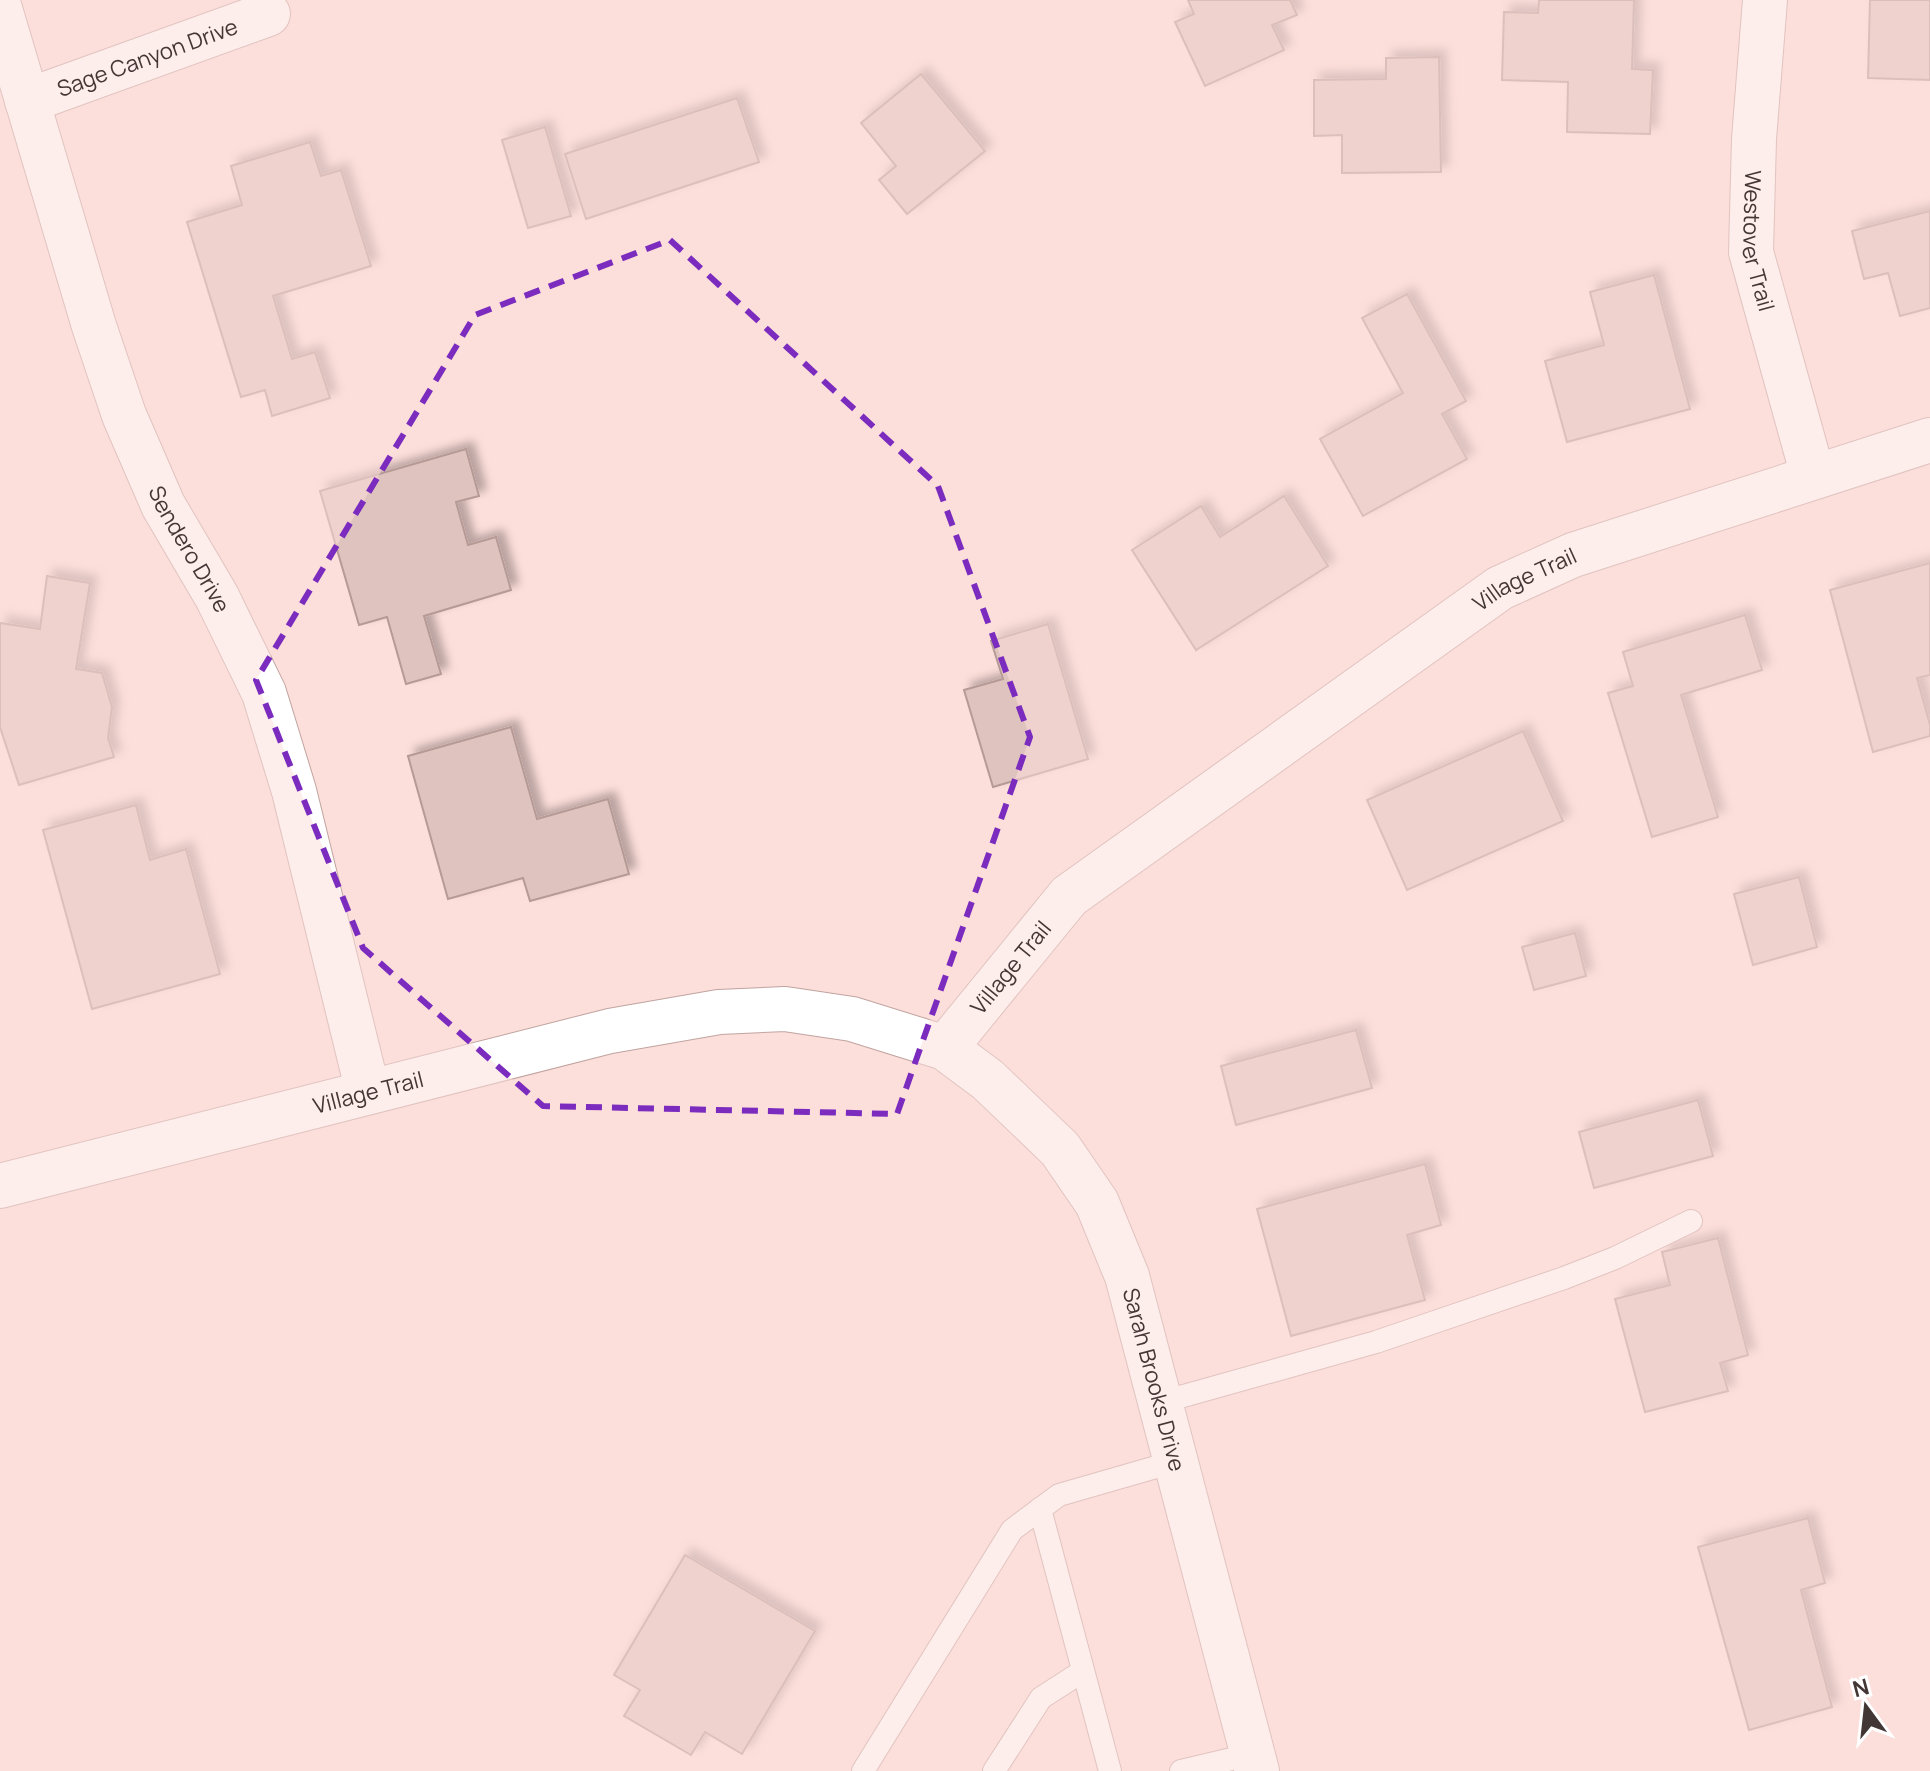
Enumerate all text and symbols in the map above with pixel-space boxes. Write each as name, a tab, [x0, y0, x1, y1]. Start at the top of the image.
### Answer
street label: Sage Canyon Drive	[53, 11, 242, 104]
street label: Westover Trail	[1735, 170, 1782, 315]
street label: Sendero Drive	[141, 481, 237, 618]
street label: Village Trail	[1467, 540, 1581, 618]
street label: Village Trail	[963, 914, 1058, 1021]
street label: Village Trail	[310, 1064, 427, 1121]
street label: Sarah Brooks Drive	[1116, 1285, 1193, 1475]
north arrow	[1826, 1667, 1906, 1747]
text: N	[1849, 1671, 1872, 1704]

